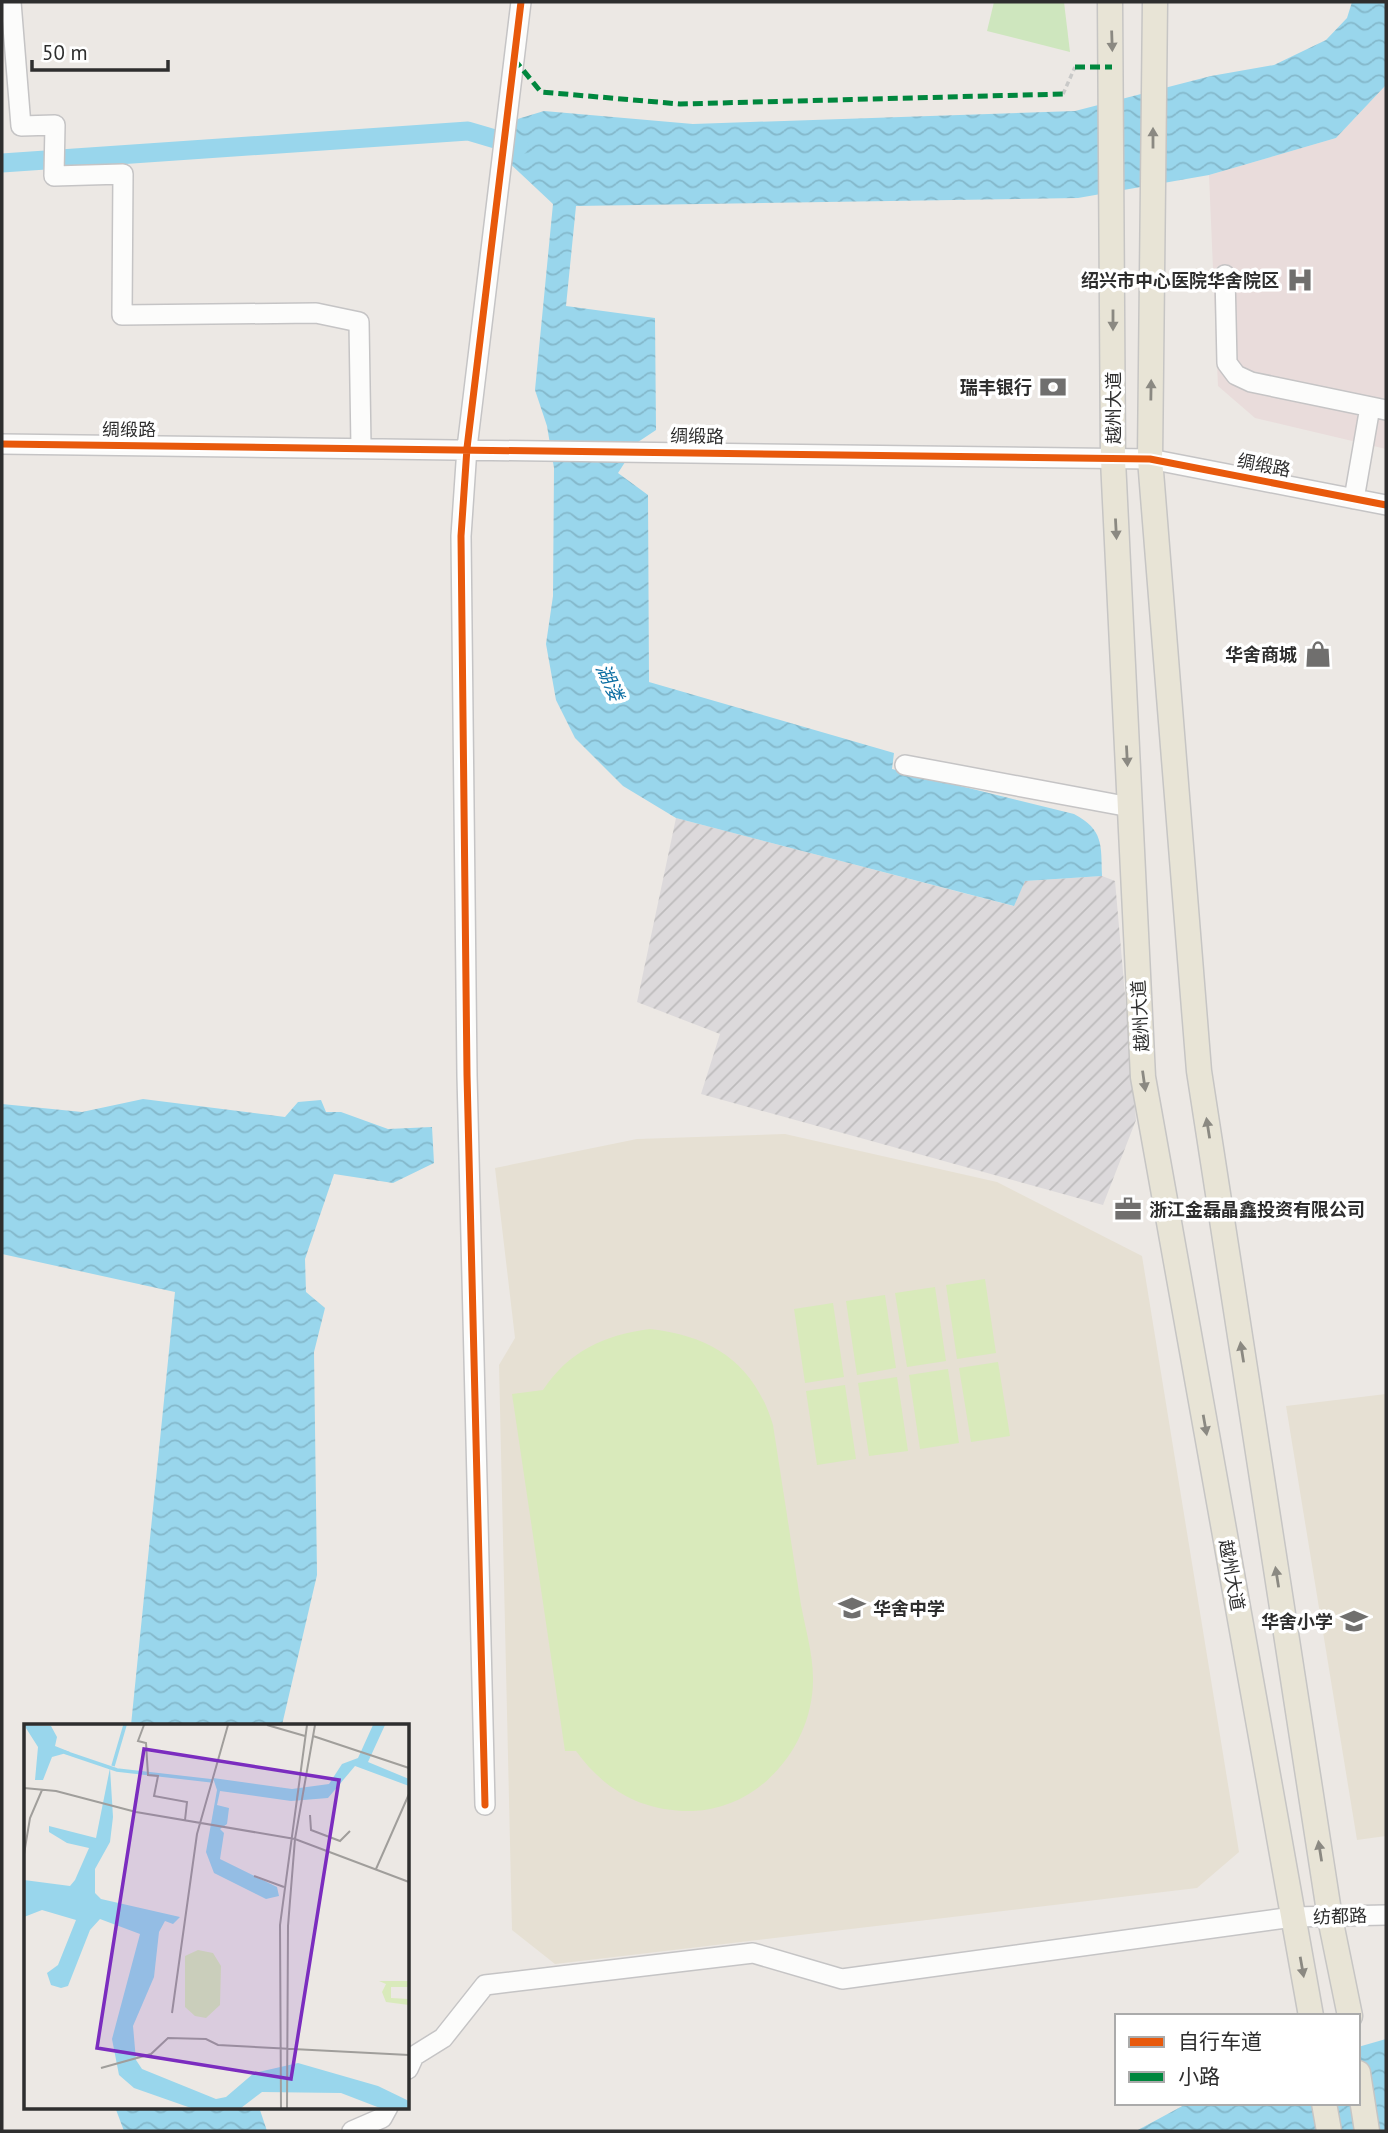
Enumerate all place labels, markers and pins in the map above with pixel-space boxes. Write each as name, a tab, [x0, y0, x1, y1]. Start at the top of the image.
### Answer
hospital icon: 绍兴市中心医院华舍院区	[1285, 265, 1315, 295]
place label: 绍兴市中心医院华舍院区	[1081, 269, 1279, 292]
bank icon: 瑞丰银行	[1038, 372, 1068, 402]
place label: 瑞丰银行	[960, 376, 1032, 399]
shop icon: 华舍商城	[1303, 639, 1333, 669]
place label: 华舍商城	[1225, 643, 1297, 666]
office icon: 浙江金磊晶鑫投资有限公司	[1113, 1194, 1143, 1224]
place label: 浙江金磊晶鑫投资有限公司	[1149, 1198, 1365, 1221]
school or university icon: 华舍中学	[837, 1593, 867, 1623]
place label: 华舍中学	[873, 1597, 945, 1620]
school or university icon: 华舍小学	[1339, 1606, 1369, 1636]
place label: 华舍小学	[1261, 1610, 1333, 1633]

